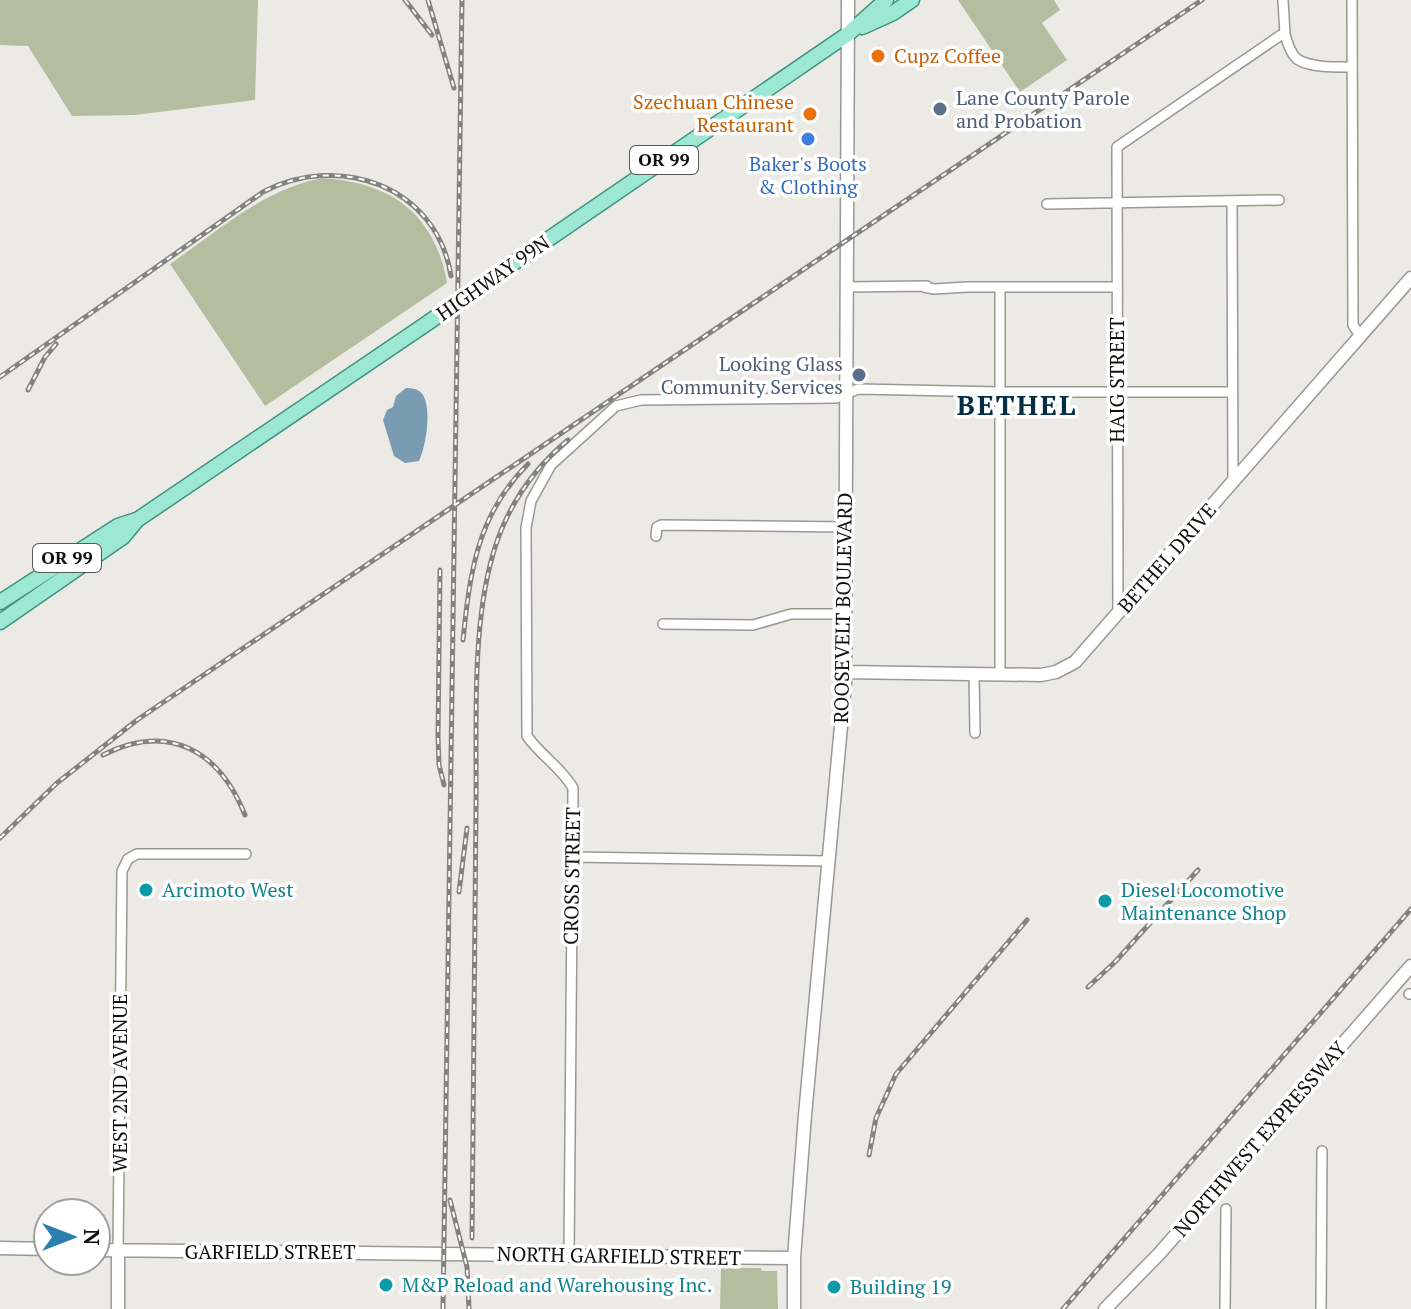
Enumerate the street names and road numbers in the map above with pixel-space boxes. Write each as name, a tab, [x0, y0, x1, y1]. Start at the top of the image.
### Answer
road number: OR 99	[630, 146, 698, 174]
street label: HIGHWAY 99N	[431, 228, 555, 327]
street label: HAIG STREET	[1103, 317, 1130, 443]
street label: ROOSEVELT BOULEVARD	[827, 492, 858, 724]
street label: BETHEL DRIVE	[1111, 497, 1222, 618]
road number: OR 99	[33, 544, 101, 572]
street label: CROSS STREET	[557, 807, 586, 945]
street label: WEST 2ND AVENUE	[106, 994, 133, 1172]
street label: NORTHWEST EXPRESSWAY	[1167, 1035, 1352, 1242]
street label: GARFIELD STREET	[184, 1238, 356, 1265]
street label: NORTH GARFIELD STREET	[497, 1240, 741, 1271]

